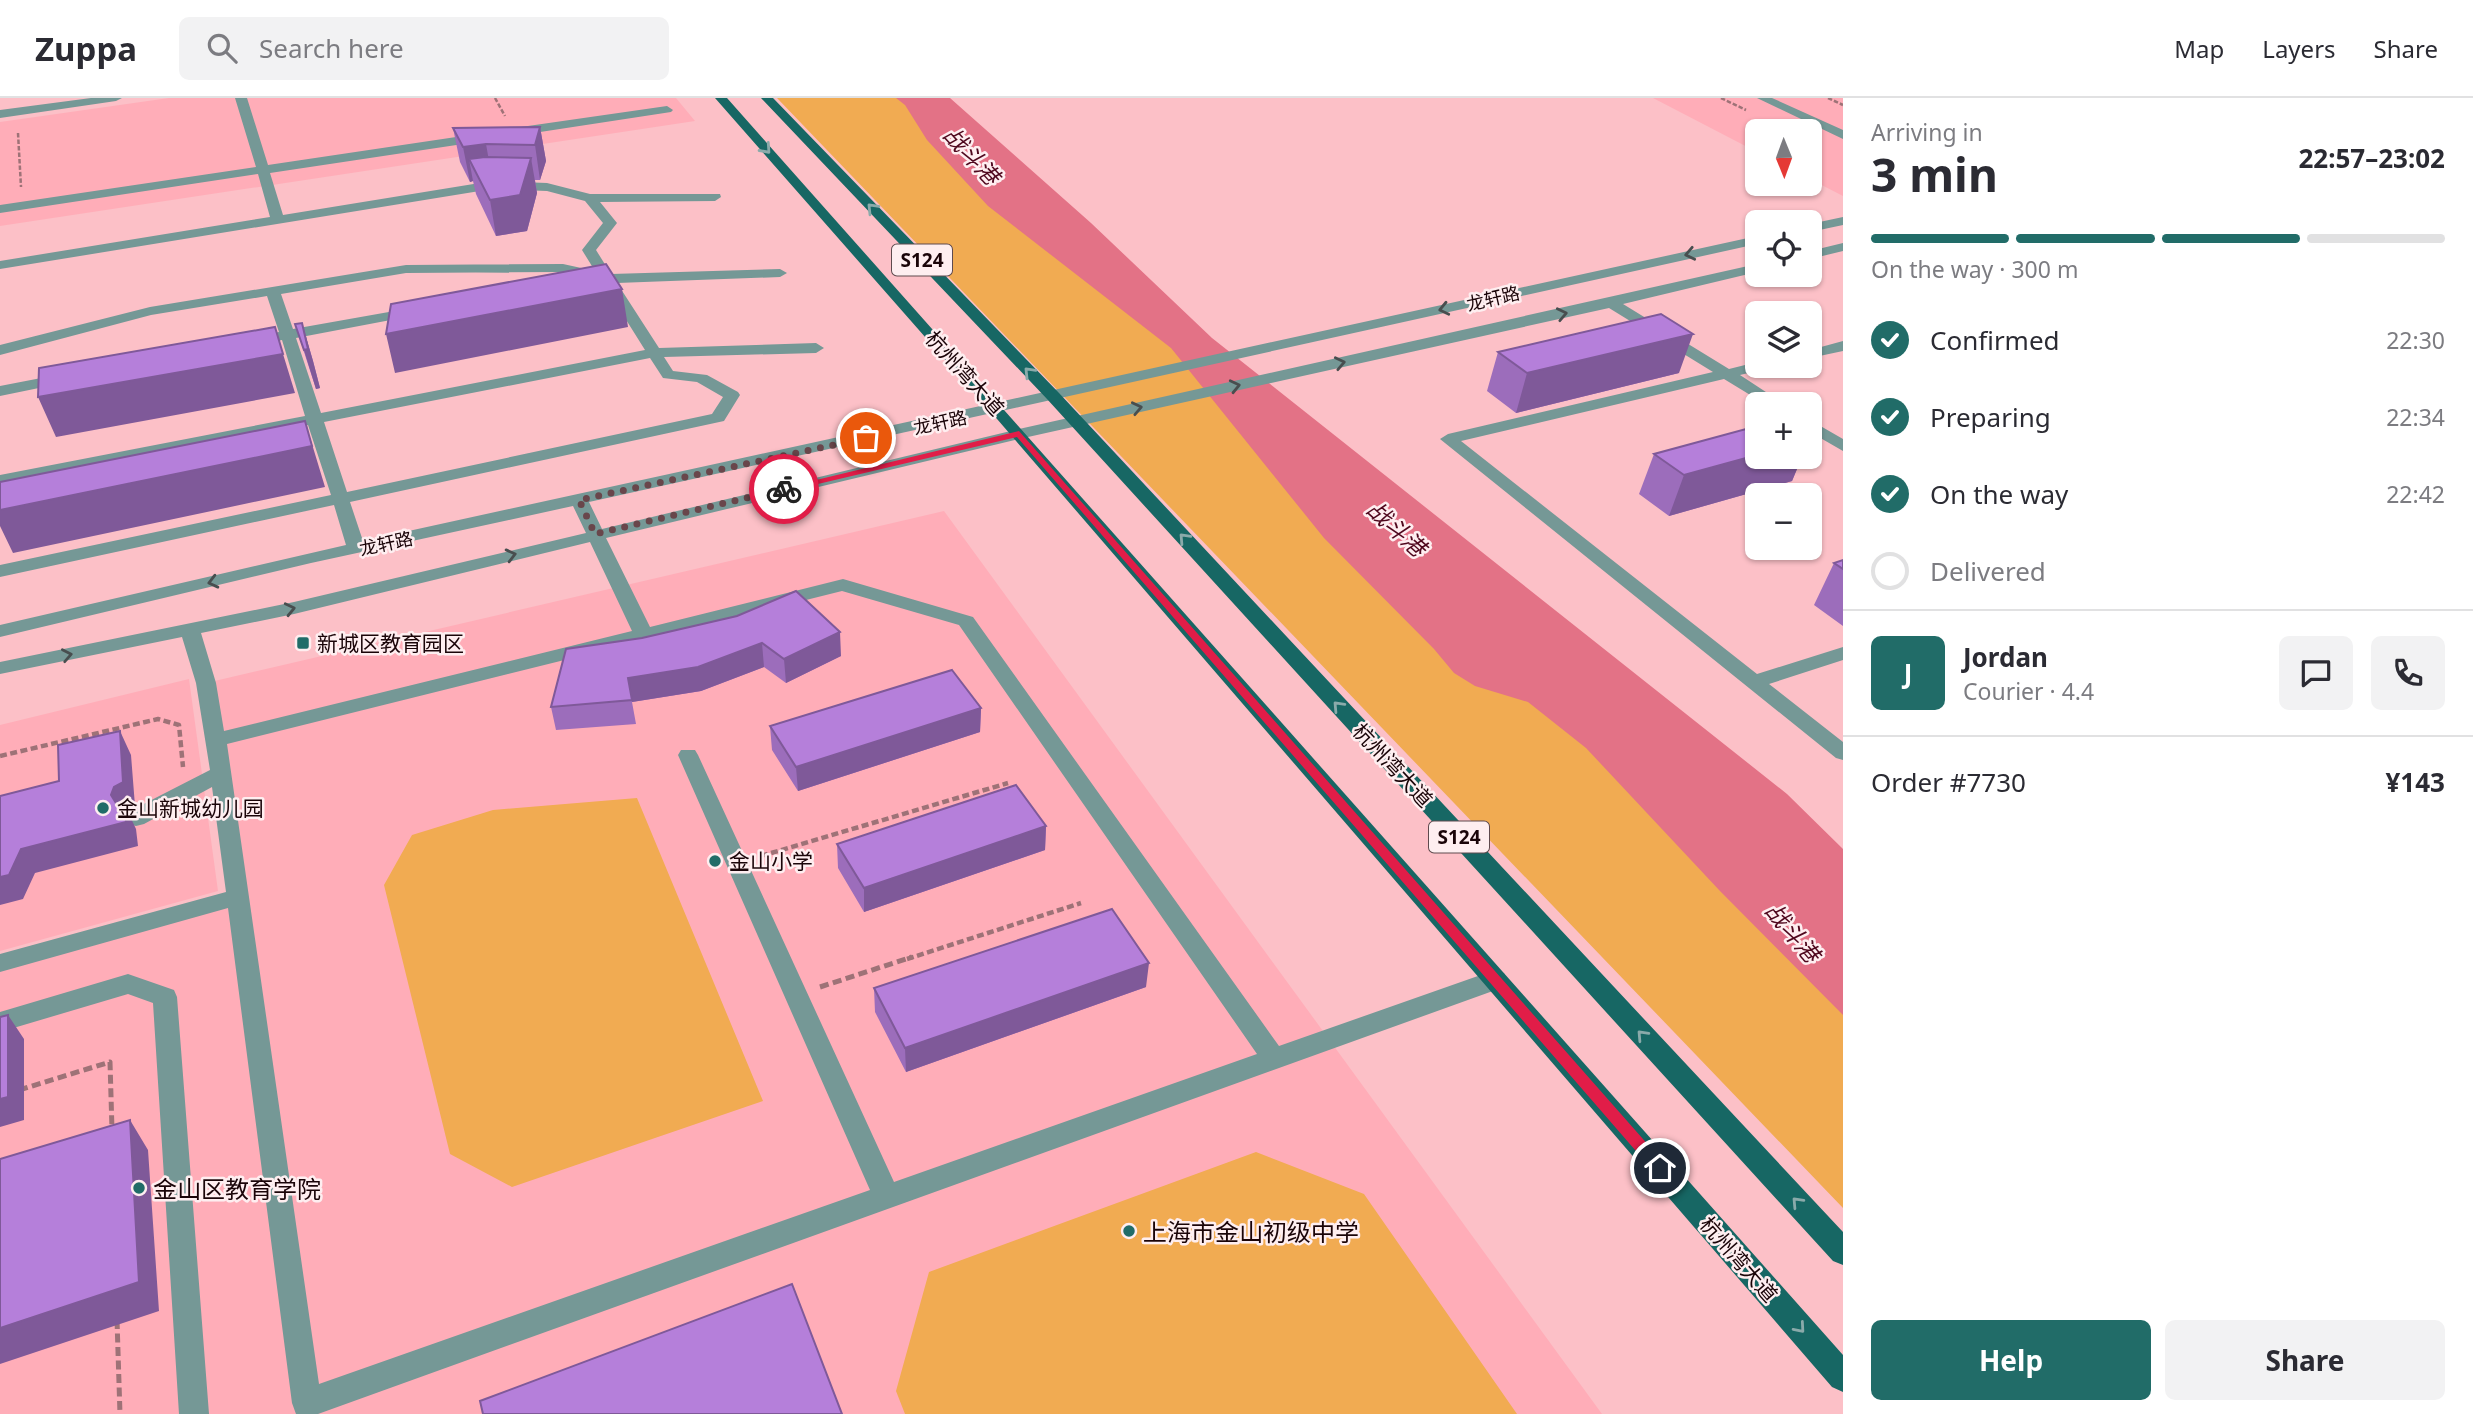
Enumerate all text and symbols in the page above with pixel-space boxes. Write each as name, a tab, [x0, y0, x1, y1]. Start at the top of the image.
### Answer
search box	[179, 17, 669, 80]
text: Zuppa	[35, 26, 137, 71]
icon: search	[203, 29, 241, 67]
text: Search here	[259, 30, 404, 66]
text: Map	[2174, 32, 2224, 65]
text: Layers	[2262, 32, 2336, 65]
text: Share	[2374, 32, 2438, 65]
text: Arriving in	[1871, 116, 1983, 148]
water label: 战斗港	[937, 119, 1009, 193]
north arrow	[1745, 119, 1822, 196]
map controls	[1745, 119, 1822, 560]
text: 22:57–23:02	[2298, 140, 2445, 176]
one-way arrow	[758, 141, 770, 154]
text: 3 min	[1871, 143, 1998, 205]
one-way arrow	[867, 203, 880, 216]
button: locate	[1745, 210, 1822, 287]
road number: S124	[892, 244, 952, 276]
one-way arrow	[1684, 246, 1696, 261]
text: On the way · 300 m	[1871, 253, 2078, 285]
street label: 龙轩路	[1464, 280, 1522, 316]
one-way arrow	[1438, 300, 1450, 315]
button: layers	[1745, 301, 1822, 378]
one-way arrow	[1556, 308, 1568, 322]
icon: check	[1871, 321, 1909, 359]
text: Confirmed	[1930, 322, 2060, 358]
text: 22:30	[2386, 324, 2445, 356]
street label: 杭州湾大道	[919, 325, 1011, 421]
one-way arrow	[1334, 357, 1346, 372]
one-way arrow	[1025, 367, 1038, 380]
one-way arrow	[1229, 380, 1241, 395]
button: +	[1745, 392, 1822, 469]
icon: check	[1871, 398, 1909, 436]
text: Preparing	[1930, 399, 2051, 435]
text: 22:34	[2386, 401, 2445, 433]
one-way arrow	[1131, 402, 1143, 417]
street label: 龙轩路	[911, 405, 969, 439]
pin	[836, 408, 896, 468]
icon: bag	[847, 419, 885, 457]
courier	[749, 454, 819, 524]
icon: bike	[765, 470, 803, 508]
icon: check	[1871, 475, 1909, 513]
text: On the way	[1930, 476, 2068, 512]
text: 22:42	[2386, 478, 2445, 510]
button: −	[1745, 483, 1822, 560]
water label: 战斗港	[1361, 493, 1436, 565]
street label: 龙轩路	[357, 526, 415, 560]
one-way arrow	[1180, 533, 1192, 546]
one-way arrow	[505, 549, 517, 563]
text: Delivered	[1930, 553, 2046, 589]
one-way arrow	[207, 574, 219, 588]
one-way arrow	[284, 603, 296, 617]
place label: 新城区教育园区	[317, 629, 464, 657]
marker: 新城区教育园区	[295, 635, 311, 651]
button: chat	[2279, 636, 2353, 710]
button: phone	[2371, 636, 2445, 710]
text: Jordan	[1963, 639, 2048, 675]
one-way arrow	[61, 648, 73, 663]
text: J	[1904, 655, 1912, 691]
text: Courier · 4.4	[1963, 675, 2094, 707]
one-way arrow	[1334, 701, 1347, 714]
street label: 杭州湾大道	[1347, 717, 1439, 813]
text: Order #7730	[1871, 764, 2026, 800]
text: ¥143	[2386, 764, 2445, 800]
place label: 金山新城幼儿园	[117, 794, 264, 822]
marker: 金山新城幼儿园	[95, 800, 111, 816]
road number: S124	[1429, 822, 1489, 852]
place label: 金山小学	[729, 847, 813, 875]
marker: 金山小学	[707, 853, 723, 869]
water label: 战斗港	[1759, 895, 1829, 971]
one-way arrow	[1638, 1030, 1651, 1043]
pin	[1630, 1138, 1690, 1198]
icon: home	[1641, 1149, 1679, 1187]
place label: 金山区教育学院	[153, 1172, 321, 1205]
marker: 金山区教育学院	[131, 1180, 147, 1196]
one-way arrow	[1792, 1197, 1805, 1210]
street label: 杭州湾大道	[1694, 1210, 1784, 1308]
place label: 上海市金山初级中学	[1143, 1215, 1359, 1248]
marker: 上海市金山初级中学	[1121, 1223, 1137, 1239]
one-way arrow	[1792, 1320, 1804, 1333]
button: Help	[1871, 1320, 2151, 1400]
button: Share	[2165, 1320, 2445, 1400]

